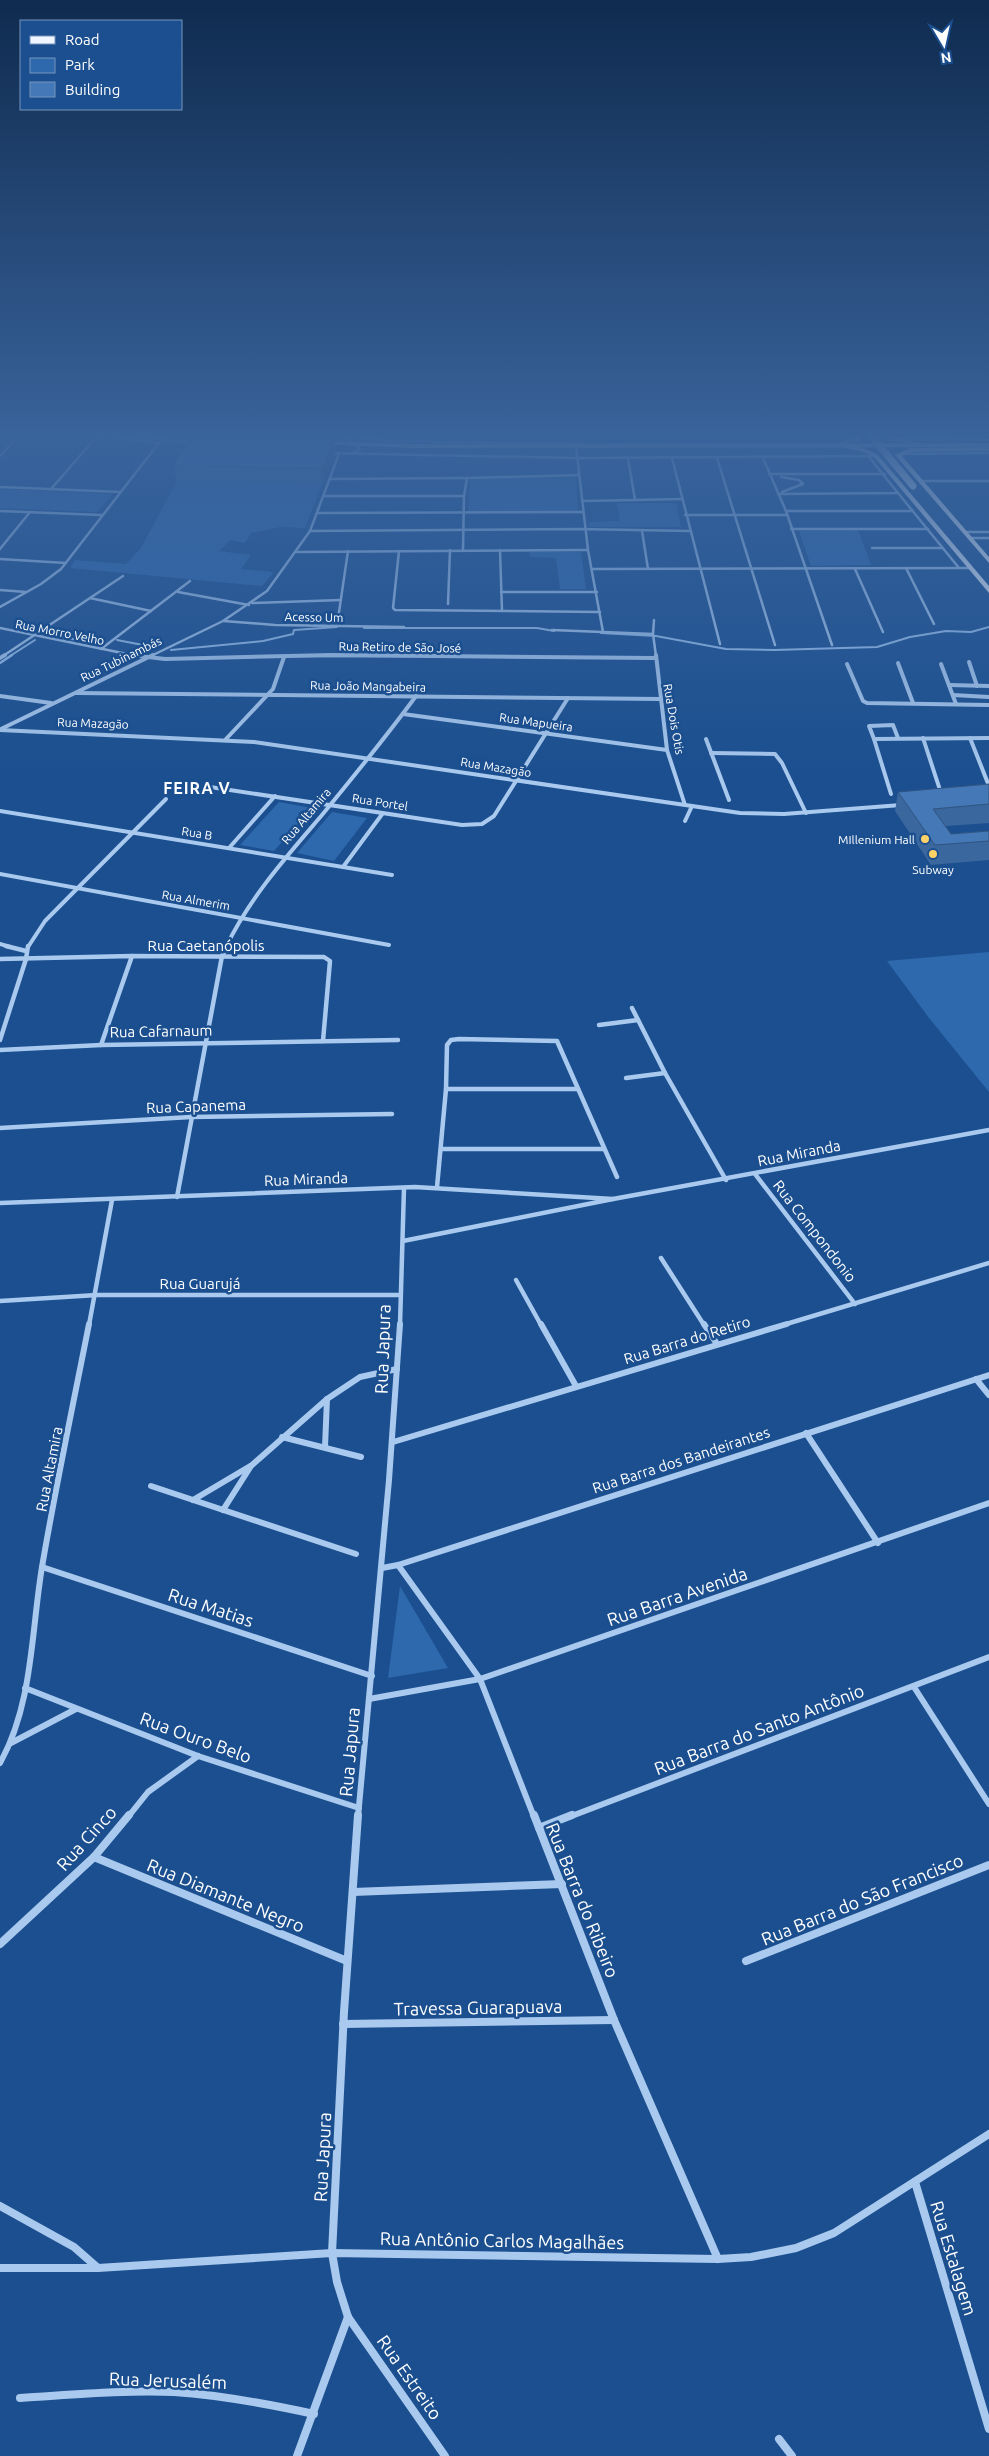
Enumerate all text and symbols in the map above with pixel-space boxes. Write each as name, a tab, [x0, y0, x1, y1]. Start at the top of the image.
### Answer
legend	[20, 20, 182, 110]
north arrow	[919, 20, 969, 70]
text: Road	[65, 31, 100, 48]
text: N	[940, 49, 952, 67]
text: Park	[65, 56, 95, 73]
text: Building	[65, 81, 120, 98]
street label: Acesso Um	[285, 610, 343, 624]
street label: Rua Morro Velho	[14, 617, 106, 647]
street label: Rua Tubinambás	[79, 634, 163, 684]
street label: Rua Retiro de São José	[339, 639, 461, 655]
street label: Rua João Mangabeira	[310, 678, 426, 694]
street label: Rua Dois Otis	[661, 683, 687, 755]
street label: Rua Mapueira	[498, 710, 574, 734]
street label: Rua Mazagão	[57, 715, 129, 731]
street label: Rua Mazagão	[460, 755, 532, 779]
district label: FEIRA V	[163, 779, 231, 797]
street label: Rua Altamira	[279, 785, 333, 847]
street label: Rua Portel	[351, 791, 409, 813]
street label: Rua B	[181, 824, 213, 842]
place label: MIllenium Hall	[838, 833, 915, 846]
marker: MIllenium Hall	[919, 833, 931, 845]
marker: Subway	[927, 848, 939, 860]
place label: Subway	[912, 863, 954, 876]
street label: Rua Almerim	[161, 888, 231, 912]
street label: Rua Caetanópolis	[148, 937, 264, 954]
street label: Rua Cafarnaum	[109, 1022, 213, 1040]
street label: Rua Capanema	[146, 1096, 246, 1116]
street label: Rua Miranda	[756, 1137, 842, 1169]
street label: Rua Miranda	[264, 1169, 348, 1189]
street label: Rua Compondonio	[770, 1177, 860, 1285]
street label: Rua Guarujá	[160, 1275, 240, 1292]
street label: Rua Japura	[370, 1304, 394, 1394]
street label: Rua Barra do Retiro	[622, 1313, 752, 1367]
street label: Rua Barra dos Bandeirantes	[590, 1423, 772, 1497]
street label: Rua Altamira	[32, 1425, 66, 1513]
street label: Rua Barra Avenida	[604, 1563, 750, 1629]
street label: Rua Matias	[166, 1584, 256, 1630]
street label: Rua Barra do Santo Antônio	[651, 1680, 867, 1778]
street label: Rua Japura	[335, 1706, 363, 1798]
street label: Rua Ouro Belo	[138, 1708, 254, 1766]
street label: Rua Cinco	[52, 1802, 120, 1874]
street label: Rua Barra do Ribeiro	[543, 1820, 623, 1980]
street label: Rua Barra do São Francisco	[758, 1849, 966, 1949]
street label: Rua Diamante Negro	[144, 1854, 308, 1936]
street label: Travessa Guarapuava	[393, 1996, 563, 2018]
street label: Rua Japura	[310, 2112, 334, 2202]
street label: Rua Estalagem	[927, 2198, 981, 2318]
street label: Rua Antônio Carlos Magalhães	[380, 2228, 625, 2252]
street label: Rua Estreito	[374, 2331, 446, 2423]
street label: Rua Jerusalém	[109, 2368, 227, 2392]

